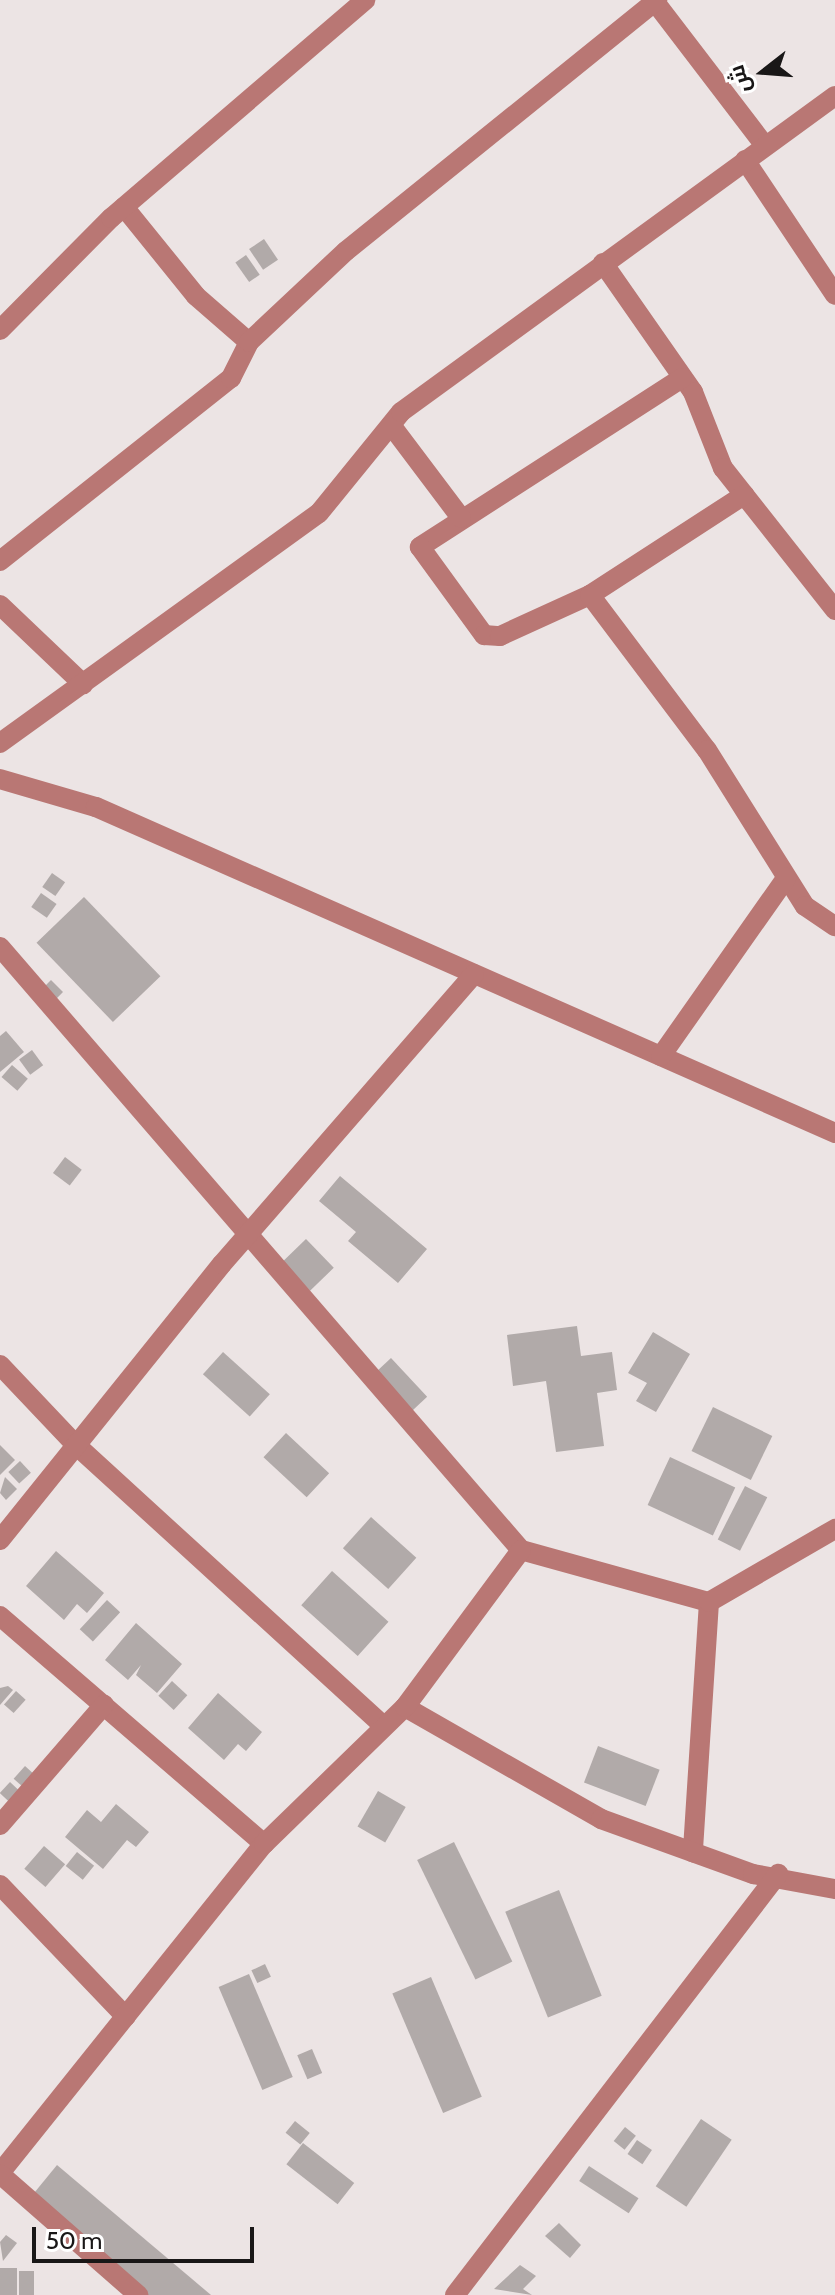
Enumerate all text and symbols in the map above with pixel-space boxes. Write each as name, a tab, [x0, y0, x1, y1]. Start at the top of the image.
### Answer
north arrow	[723, 32, 803, 112]
text: ش	[723, 62, 757, 97]
scale bar	[36, 2211, 258, 2261]
text: 50 m	[46, 2226, 102, 2255]

